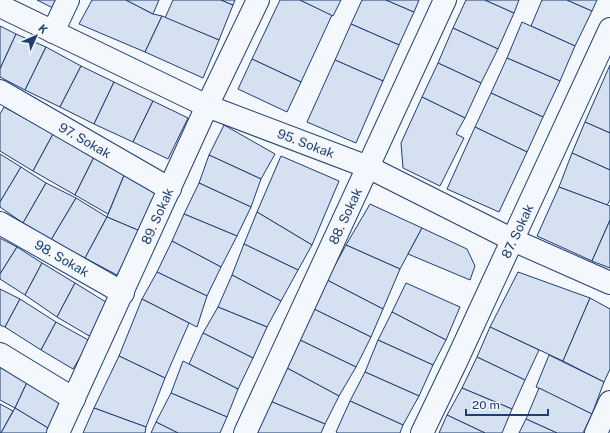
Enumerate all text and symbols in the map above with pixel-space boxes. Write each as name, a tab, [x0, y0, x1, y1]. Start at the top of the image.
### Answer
north arrow	[16, 16, 56, 56]
text: K	[36, 22, 50, 36]
street label: 97. Sokak	[56, 119, 114, 161]
street label: 95. Sokak	[275, 126, 337, 161]
street label: 89. Sokak	[138, 186, 177, 247]
street label: 88. Sokak	[326, 186, 365, 247]
street label: 87. Sokak	[498, 202, 537, 261]
street label: 98. Sokak	[32, 237, 92, 280]
scale bar	[466, 391, 548, 417]
text: 20 m	[472, 398, 500, 412]

